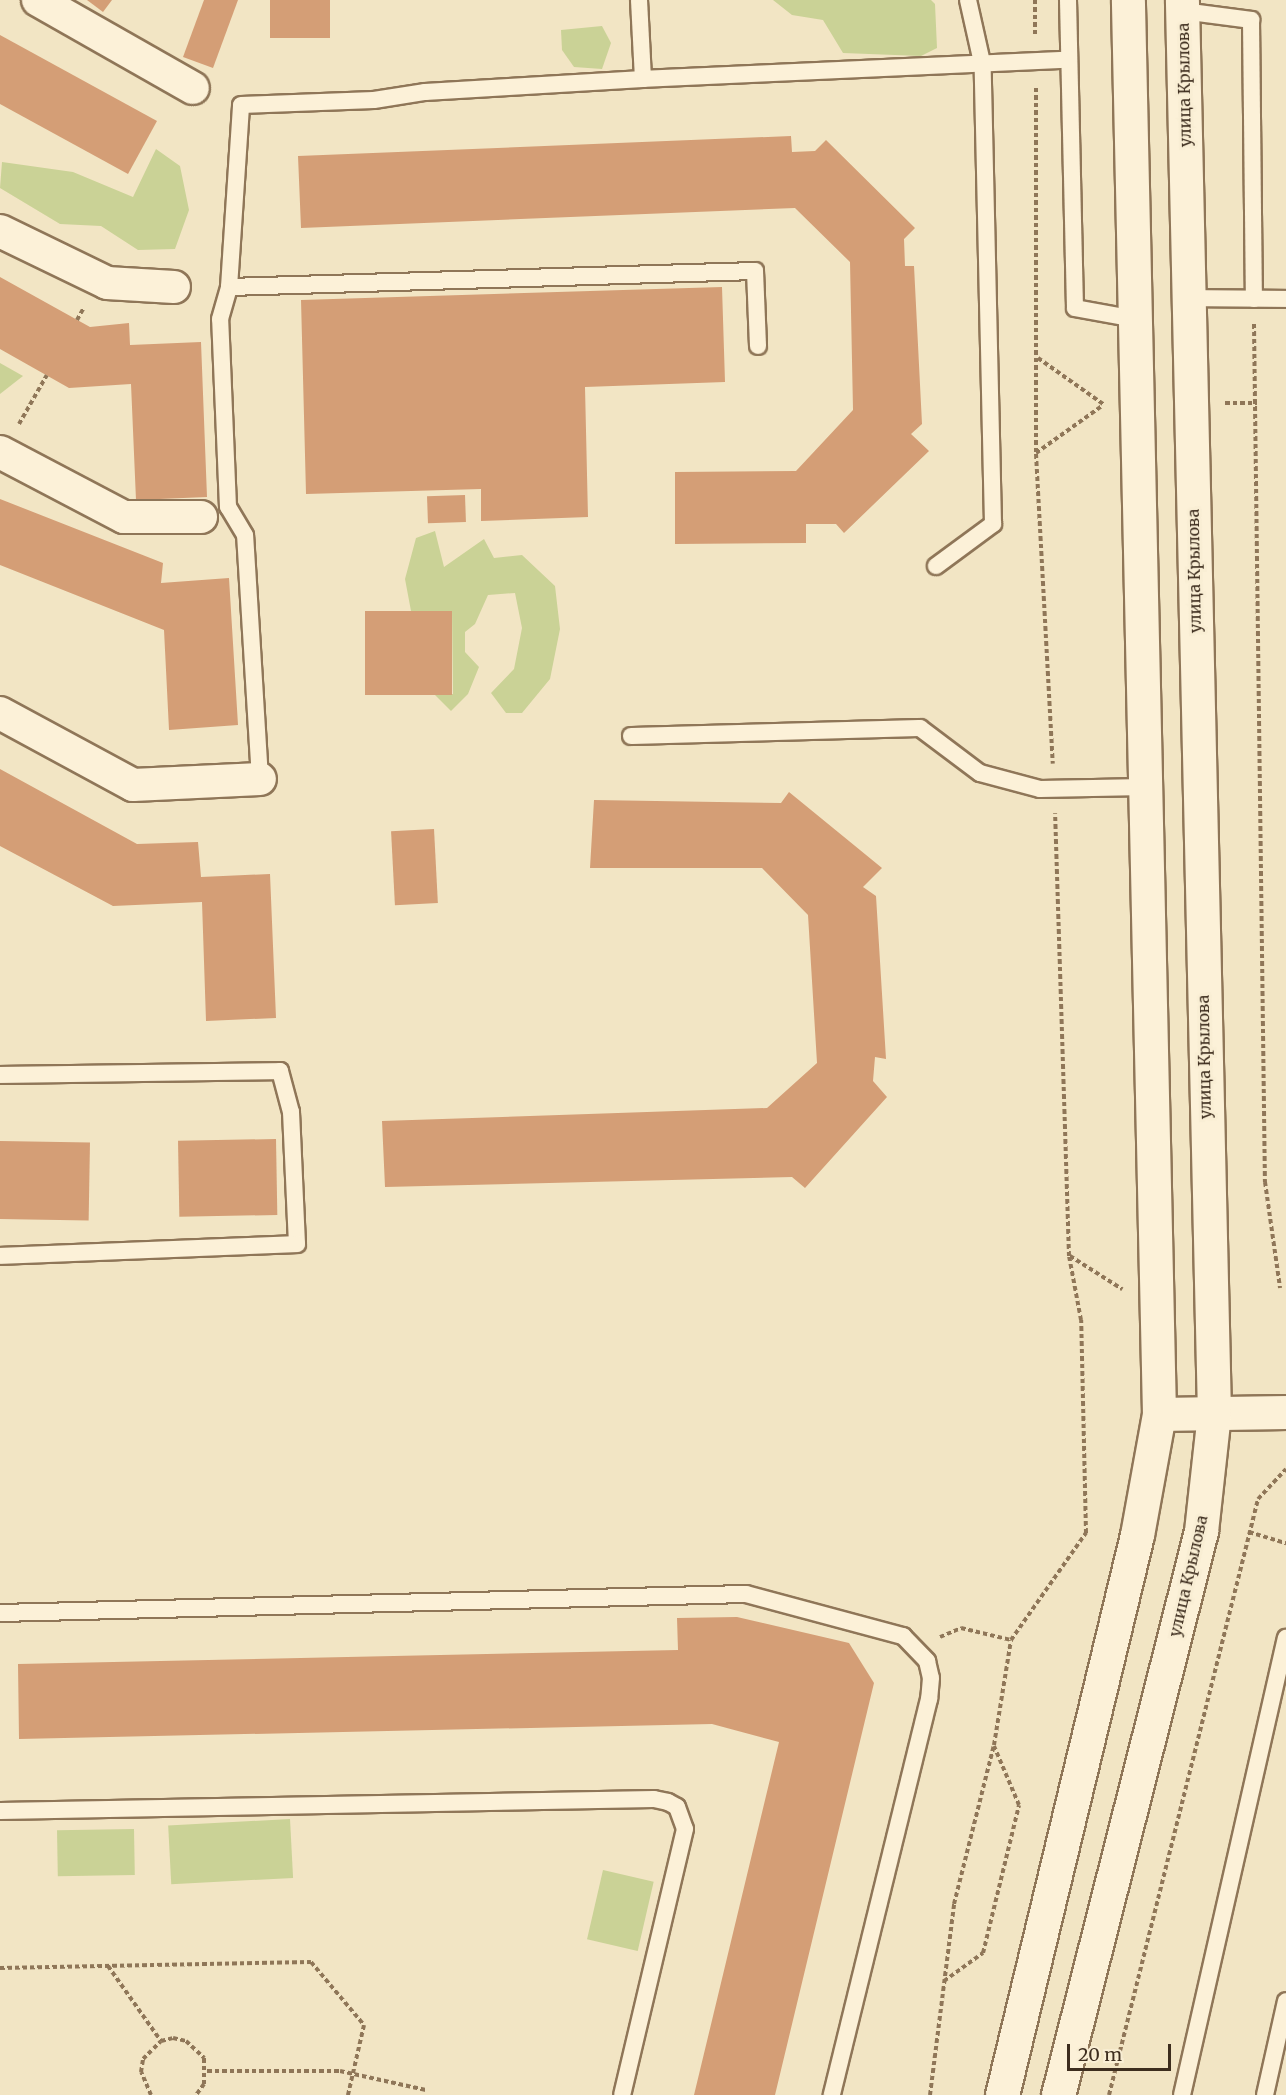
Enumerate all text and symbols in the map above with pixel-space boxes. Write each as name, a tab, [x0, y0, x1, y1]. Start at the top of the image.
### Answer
street label: улица Крылова	[1173, 23, 1195, 147]
street label: улица Крылова	[1183, 509, 1205, 633]
street label: улица Крылова	[1193, 995, 1215, 1119]
street label: улица Крылова	[1165, 1513, 1211, 1639]
scale bar	[1070, 2032, 1174, 2070]
text: 20 m	[1078, 2043, 1122, 2066]

